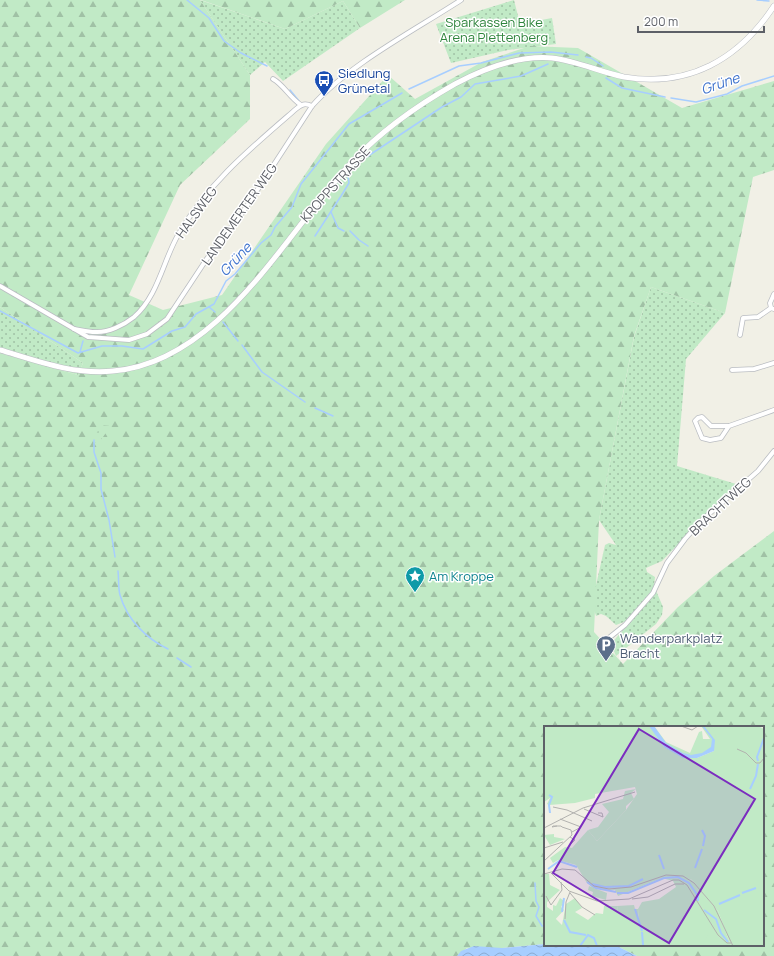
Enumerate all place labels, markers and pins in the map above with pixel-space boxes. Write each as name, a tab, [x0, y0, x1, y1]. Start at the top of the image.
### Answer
place label: Siedlung Grünetal	[338, 64, 391, 97]
bus stop icon: Siedlung Grünetal	[313, 69, 335, 97]
place icon: Am Kroppe	[404, 565, 426, 593]
place label: Am Kroppe	[429, 567, 494, 585]
place label: Wanderparkplatz Bracht	[620, 629, 723, 662]
parking icon: Wanderparkplatz Bracht	[595, 634, 617, 662]

